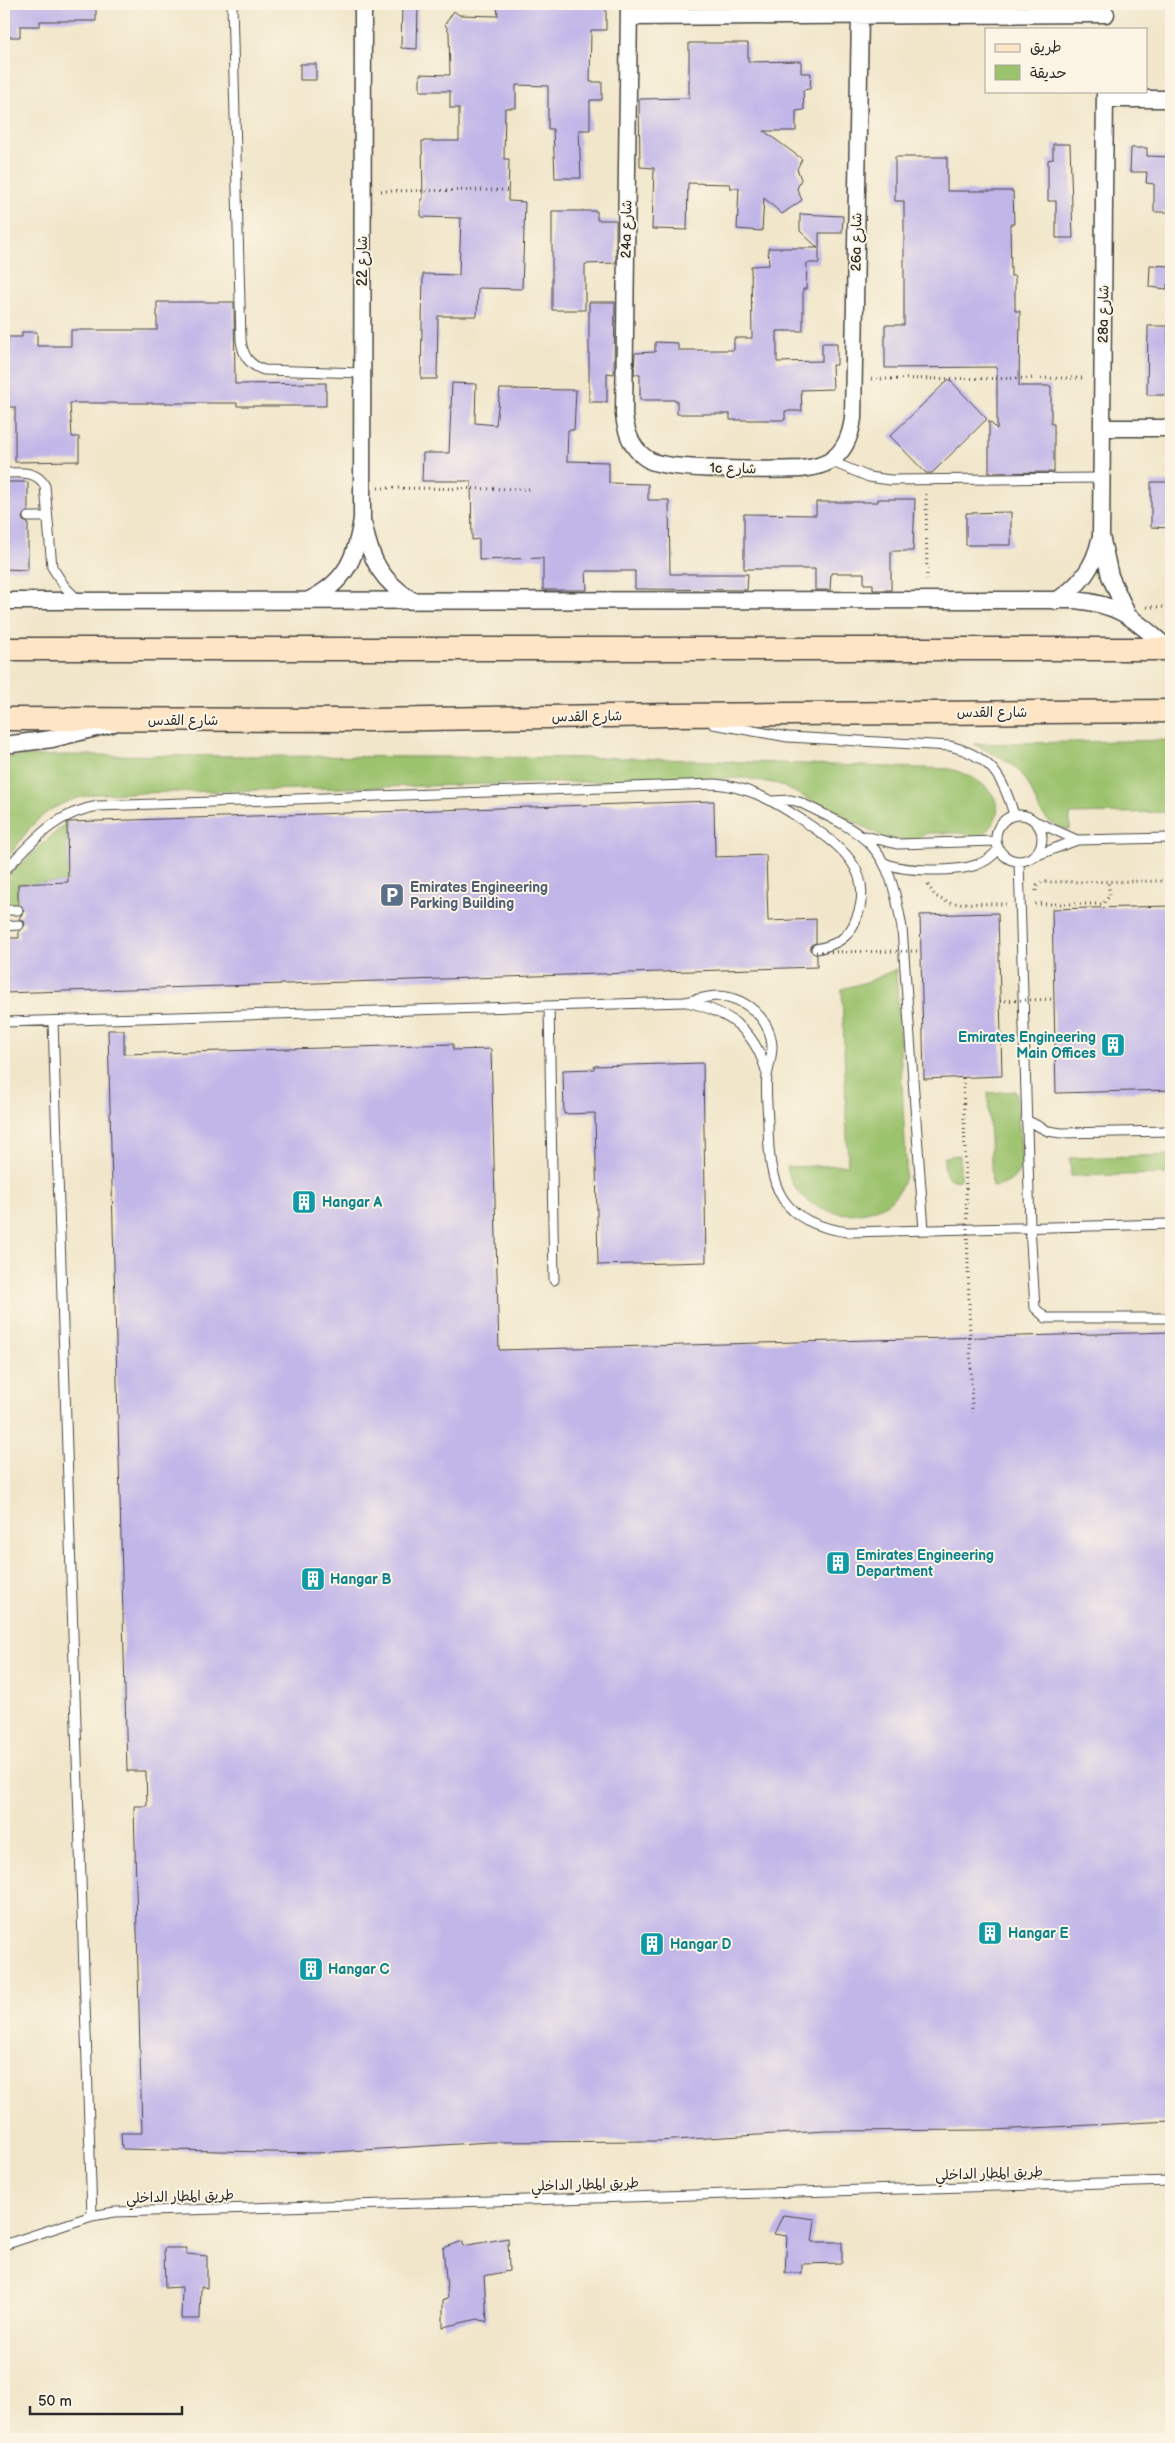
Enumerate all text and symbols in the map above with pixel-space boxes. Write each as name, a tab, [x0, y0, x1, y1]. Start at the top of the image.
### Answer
legend	[985, 28, 1148, 92]
text: طريق	[1030, 38, 1062, 57]
text: حديقة	[1030, 64, 1067, 83]
street label: 24a شارع	[617, 200, 637, 258]
street label: 26a شارع	[847, 212, 867, 272]
street label: شارع 22	[354, 236, 372, 286]
street label: 28a شارع	[1094, 285, 1114, 343]
street label: 1c شارع	[709, 460, 757, 478]
street label: شارع القدس	[957, 704, 1027, 722]
street label: شارع القدس	[552, 707, 622, 727]
street label: شارع القدس	[148, 712, 218, 730]
place label: Emirates Engineering Parking Building	[410, 879, 548, 912]
parking icon: Emirates Engineering Parking Building	[379, 882, 405, 908]
place label: Emirates Engineering Main Offices	[958, 1029, 1096, 1062]
building icon: Emirates Engineering Main Offices	[1100, 1032, 1126, 1058]
building icon: Hangar A	[291, 1189, 317, 1215]
place label: Hangar A	[322, 1194, 383, 1211]
place label: Emirates Engineering Department	[856, 1547, 994, 1580]
building icon: Emirates Engineering Department	[825, 1550, 851, 1576]
building icon: Hangar B	[300, 1566, 326, 1592]
place label: Hangar B	[330, 1571, 392, 1588]
building icon: Hangar E	[977, 1920, 1003, 1946]
place label: Hangar E	[1008, 1925, 1069, 1942]
building icon: Hangar D	[639, 1931, 665, 1957]
place label: Hangar D	[670, 1936, 732, 1953]
building icon: Hangar C	[298, 1956, 324, 1982]
place label: Hangar C	[328, 1961, 390, 1978]
street label: طريق المطار الداخلي	[935, 2163, 1043, 2188]
street label: طريق المطار الداخلي	[531, 2174, 639, 2199]
street label: طريق المطار الداخلي	[126, 2186, 234, 2211]
scale bar	[30, 2383, 182, 2415]
text: 50 m	[38, 2392, 72, 2411]

